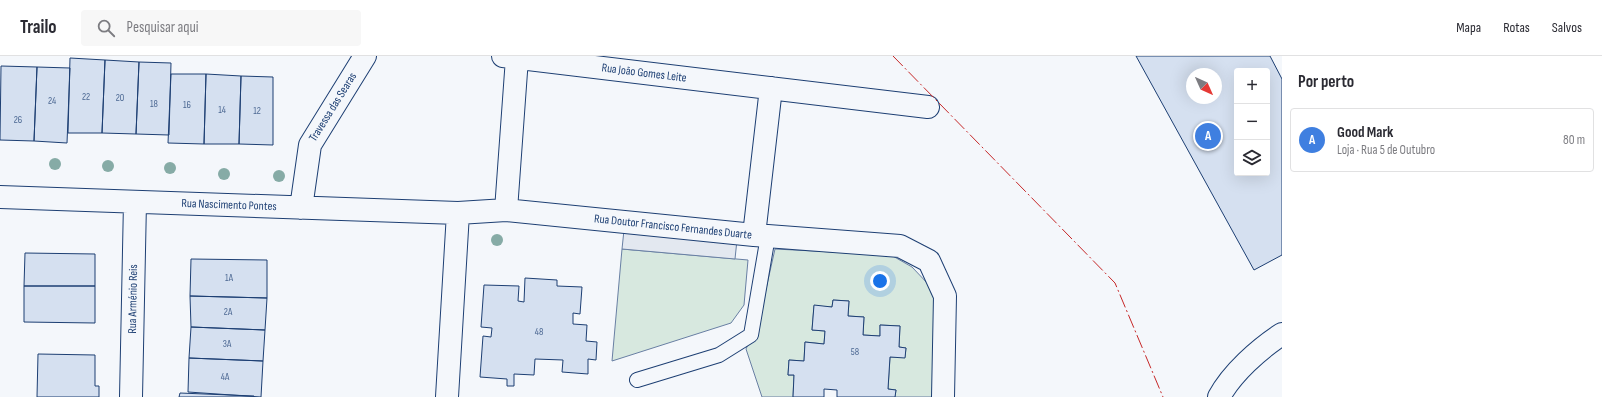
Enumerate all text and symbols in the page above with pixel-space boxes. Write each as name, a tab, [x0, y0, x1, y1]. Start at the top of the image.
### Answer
search box	[81, 10, 361, 46]
text: Trailo	[20, 16, 57, 39]
icon: search	[95, 17, 117, 39]
text: Pesquisar aqui	[127, 18, 199, 37]
text: Mapa	[1456, 19, 1481, 36]
text: Rotas	[1503, 19, 1530, 36]
text: Salvos	[1552, 19, 1582, 36]
street label: Rua João Gomes Leite	[601, 60, 688, 86]
north arrow	[1186, 68, 1222, 104]
map controls	[1234, 68, 1270, 176]
button: +	[1234, 68, 1270, 104]
street label: Travessa das Searas	[306, 70, 360, 144]
text: Por perto	[1298, 72, 1354, 92]
house number: 22	[82, 91, 90, 103]
house number: 20	[116, 92, 124, 104]
house number: 24	[48, 95, 56, 107]
house number: 18	[150, 98, 158, 110]
house number: 16	[183, 99, 191, 111]
house number: 14	[218, 104, 226, 116]
button: −	[1234, 104, 1270, 140]
house number: 12	[253, 105, 261, 117]
house number: 26	[14, 114, 22, 126]
pin: A	[1195, 121, 1221, 151]
text: Good Mark	[1337, 123, 1393, 142]
text: A	[1309, 132, 1315, 148]
text: 80 m	[1563, 132, 1585, 148]
button: layers	[1234, 140, 1270, 176]
text: Loja · Rua 5 de Outubro	[1337, 142, 1435, 158]
street label: Rua Nascimento Pontes	[181, 196, 277, 214]
street label: Rua Doutor Francisco Fernandes Duarte	[593, 211, 753, 243]
street label: Rua Arménio Reis	[125, 264, 141, 334]
your location	[870, 271, 890, 291]
house number: 1A	[225, 272, 234, 284]
house number: 2A	[224, 306, 233, 318]
house number: 48	[535, 326, 543, 338]
house number: 3A	[223, 338, 232, 350]
house number: 58	[851, 346, 859, 358]
house number: 4A	[221, 371, 230, 383]

